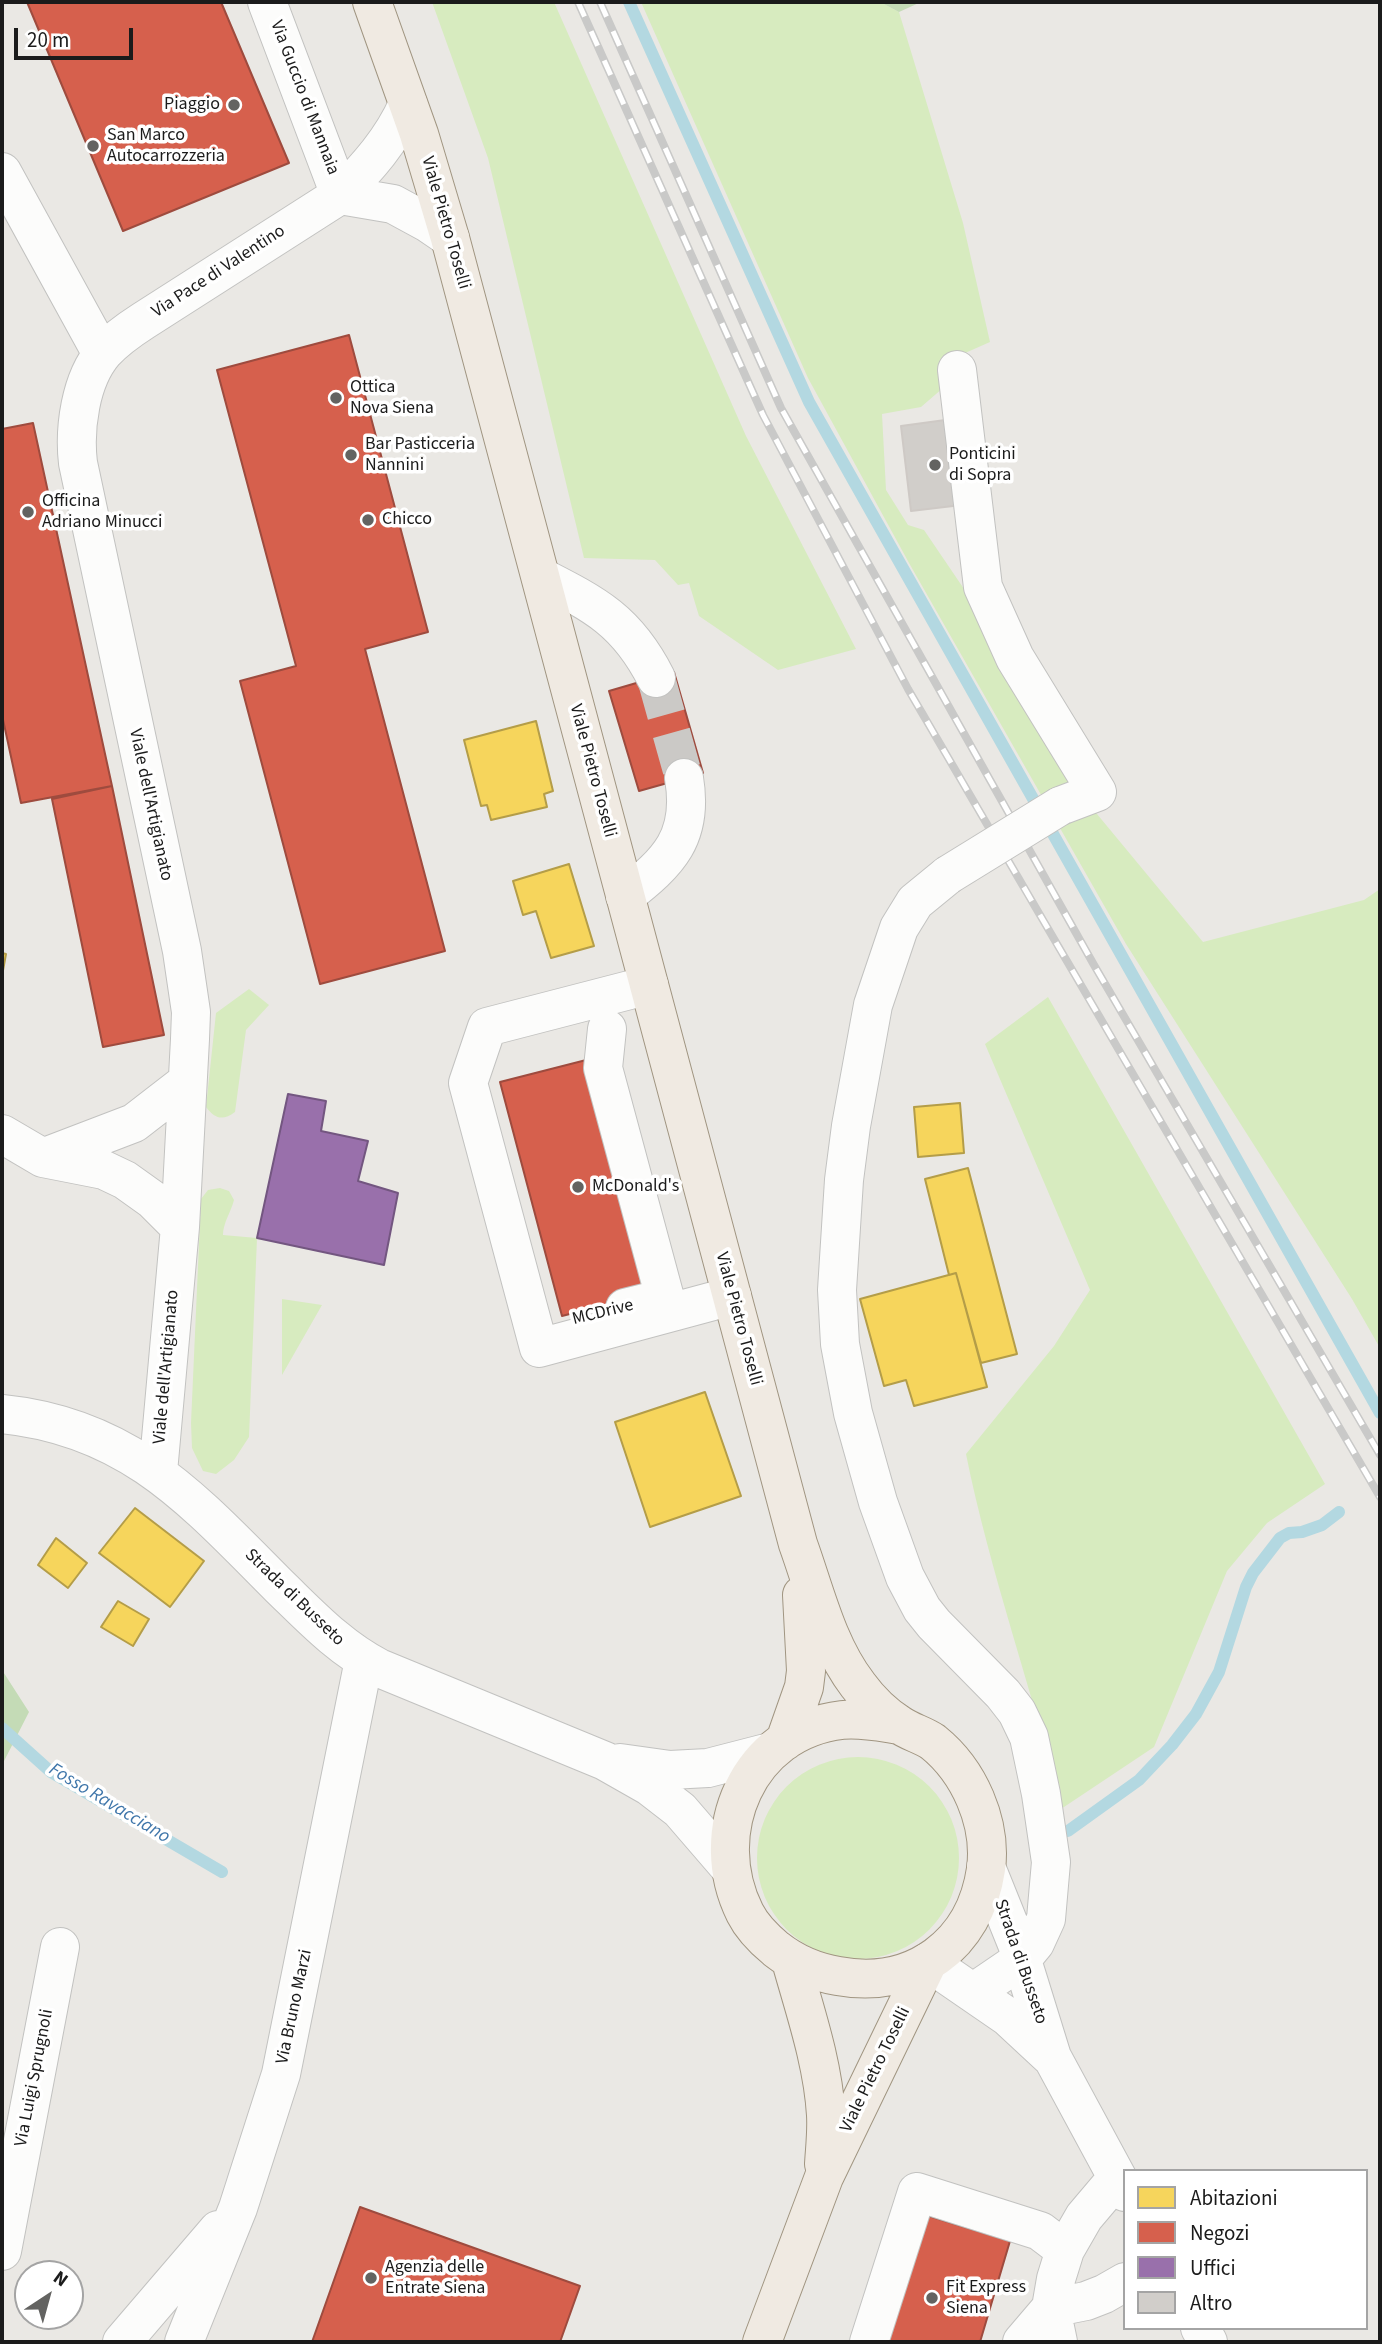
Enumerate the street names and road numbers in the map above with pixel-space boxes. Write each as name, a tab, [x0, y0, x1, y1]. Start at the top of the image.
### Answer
street label: Via Guccio di Mannaia	[265, 18, 343, 178]
street label: Viale Pietro Toselli	[416, 154, 474, 292]
street label: Via Pace di Valentino	[148, 221, 290, 323]
street label: Viale Pietro Toselli	[564, 702, 620, 840]
street label: Viale dell'Artigianato	[123, 727, 177, 883]
street label: Viale Pietro Toselli	[710, 1250, 766, 1388]
street label: Viale dell'Artigianato	[149, 1289, 185, 1445]
street label: MCDrive	[570, 1295, 636, 1331]
street label: Strada di Busseto	[240, 1545, 348, 1651]
street label: Strada di Busseto	[989, 1897, 1051, 2027]
street label: Via Bruno Marzi	[272, 1948, 318, 2066]
street label: Viale Pietro Toselli	[836, 2004, 916, 2136]
street label: Via Luigi Sprugnoli	[11, 2007, 59, 2149]

